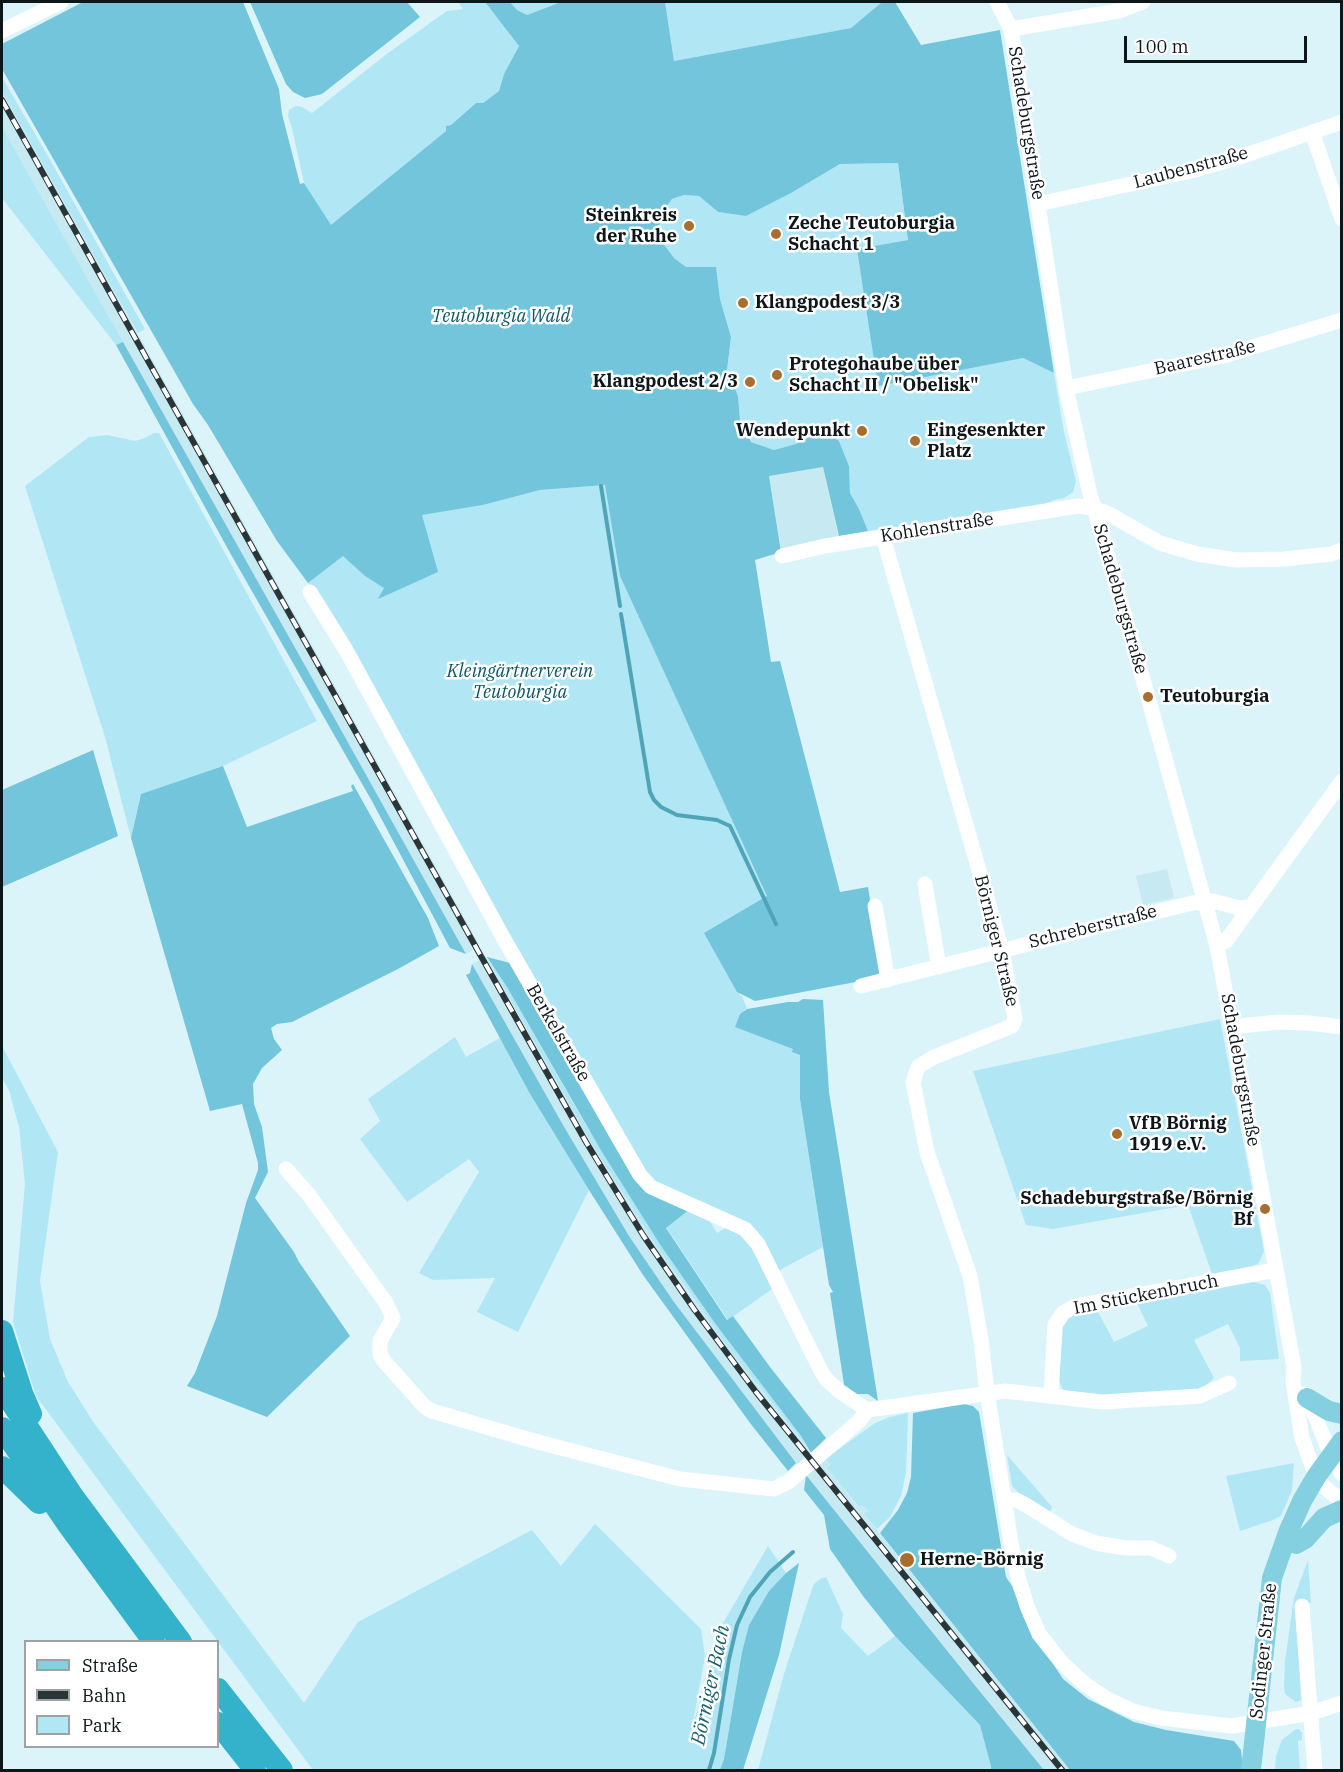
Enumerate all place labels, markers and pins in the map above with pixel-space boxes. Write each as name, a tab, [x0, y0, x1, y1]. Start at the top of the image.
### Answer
place label: Steinkreis der Ruhe	[585, 205, 677, 248]
place label: Zeche Teutoburgia Schacht 1	[788, 213, 955, 256]
marker: Steinkreis der Ruhe	[682, 219, 696, 233]
marker: Zeche Teutoburgia Schacht 1	[769, 227, 783, 241]
place label: Klangpodest 3/3	[755, 292, 900, 314]
marker: Klangpodest 3/3	[736, 296, 750, 310]
place label: Protegohaube über Schacht II / "Obelisk"	[789, 354, 979, 397]
marker: Protegohaube über Schacht II / "Obelisk"	[770, 368, 784, 382]
place label: Klangpodest 2/3	[593, 371, 738, 393]
marker: Klangpodest 2/3	[743, 375, 757, 389]
place label: Wendepunkt	[736, 420, 850, 442]
place label: Eingesenkter Platz	[927, 420, 1045, 462]
marker: Wendepunkt	[855, 424, 869, 438]
marker: Eingesenkter Platz	[908, 434, 922, 448]
place label: Teutoburgia	[1160, 686, 1269, 708]
marker: Teutoburgia	[1141, 690, 1155, 704]
place label: VfB Börnig 1919 e.V.	[1129, 1113, 1227, 1156]
marker: VfB Börnig 1919 e.V.	[1110, 1127, 1124, 1141]
place label: Schadeburgstraße/Börnig Bf	[1020, 1188, 1253, 1230]
marker: Schadeburgstraße/Börnig Bf	[1258, 1202, 1272, 1216]
place label: Herne-Börnig	[920, 1549, 1044, 1571]
marker: Herne-Börnig	[898, 1551, 916, 1569]

